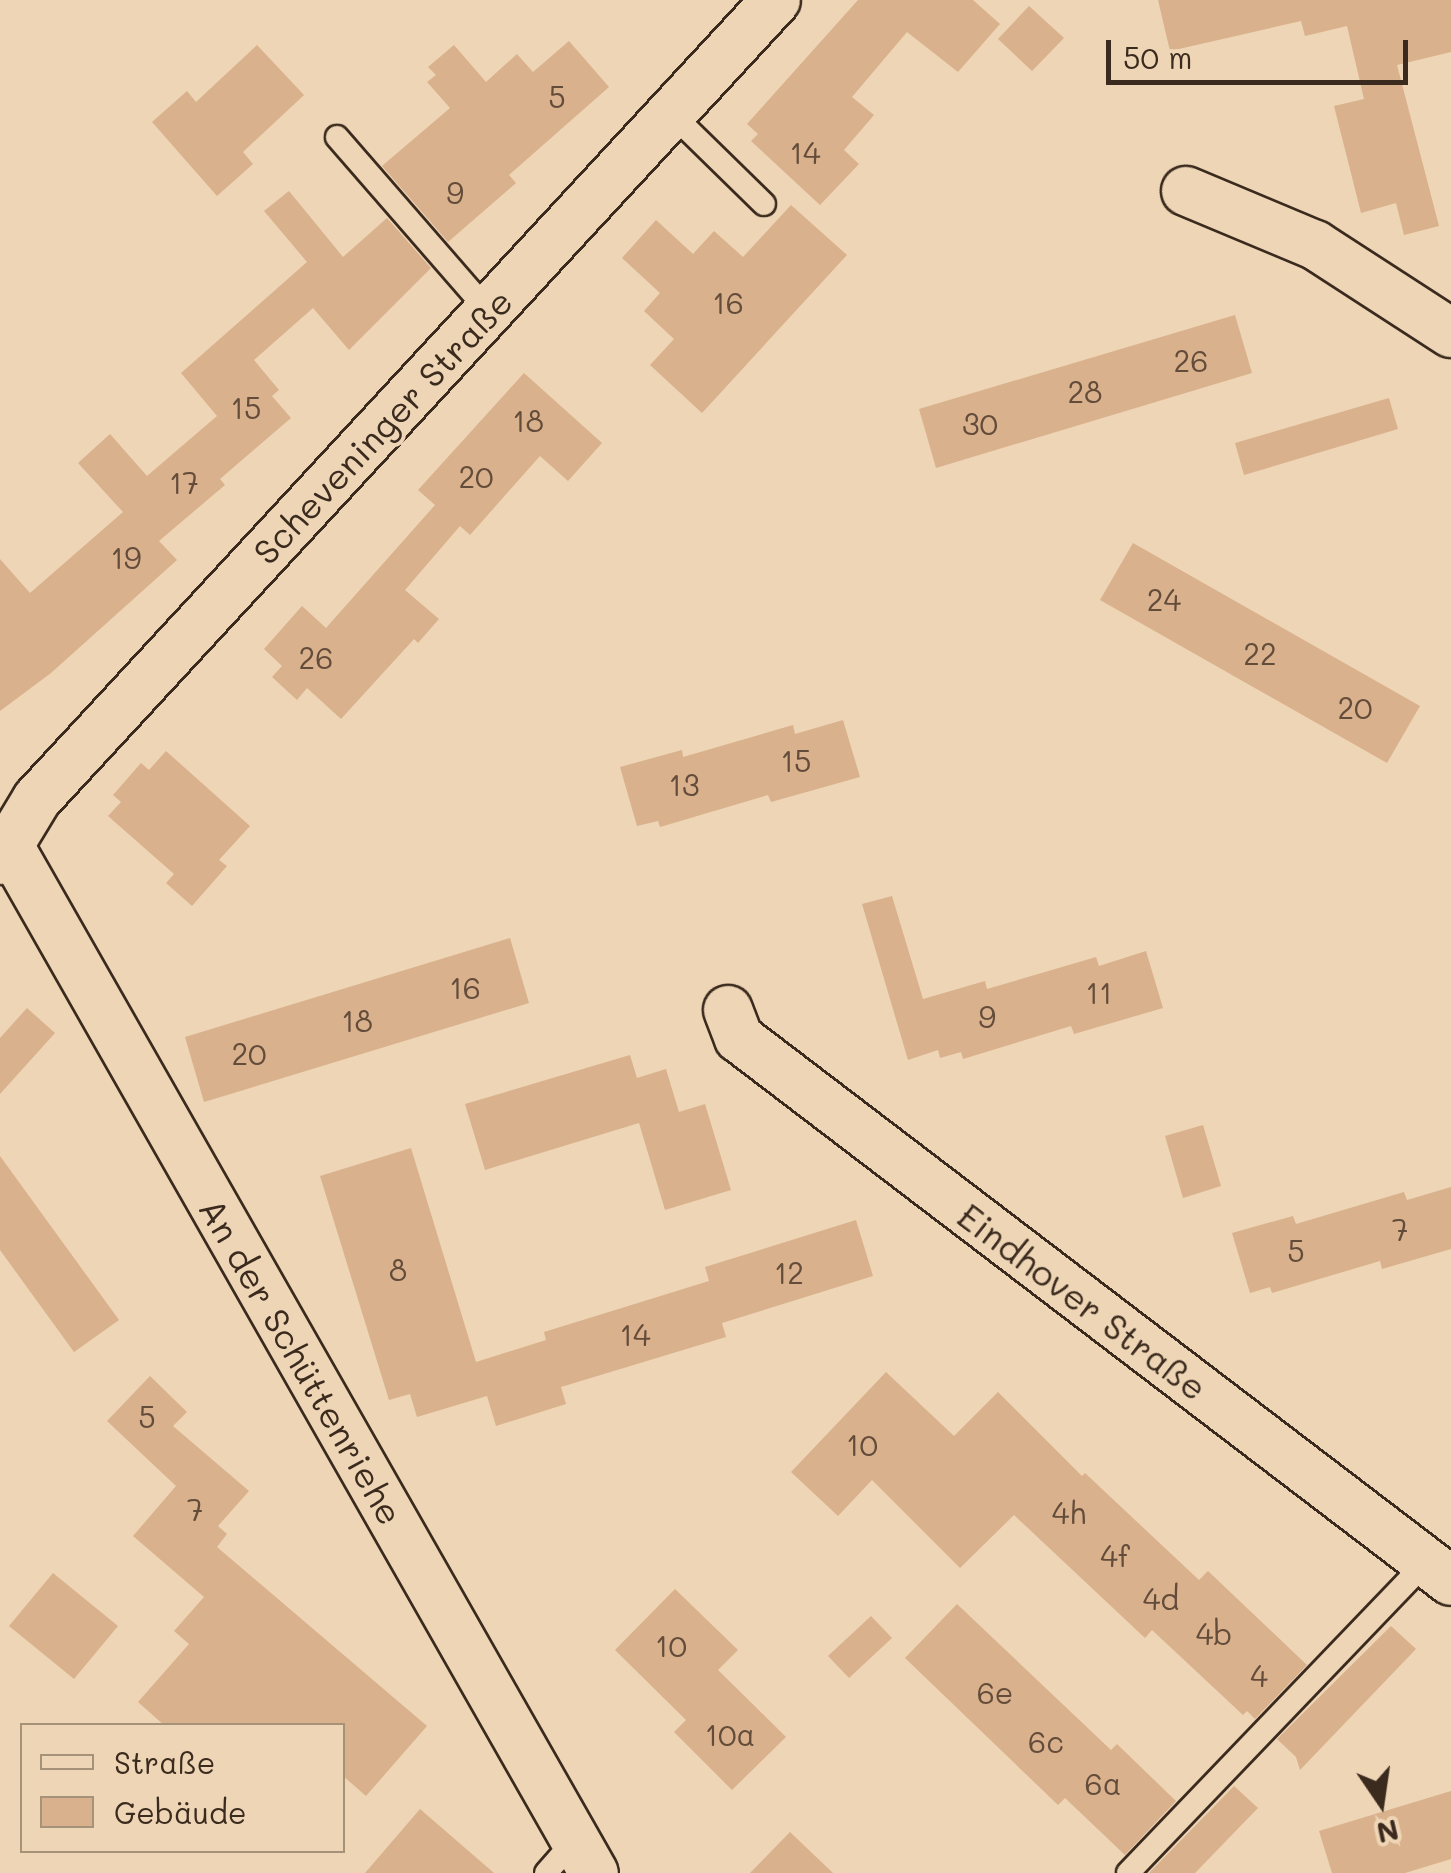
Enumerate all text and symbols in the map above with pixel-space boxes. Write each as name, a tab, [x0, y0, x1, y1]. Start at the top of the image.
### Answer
scale bar	[1111, 20, 1414, 82]
text: 50 m	[1123, 37, 1193, 77]
house number: 5	[548, 78, 566, 114]
house number: 14	[789, 134, 821, 170]
house number: 9	[446, 174, 464, 210]
street label: Scheveninger Straße	[244, 280, 520, 572]
house number: 16	[712, 284, 744, 320]
house number: 26	[1174, 342, 1208, 378]
house number: 28	[1068, 373, 1102, 409]
house number: 15	[231, 389, 261, 425]
house number: 18	[512, 402, 544, 438]
house number: 30	[962, 405, 998, 441]
house number: 20	[458, 458, 494, 494]
house number: 17	[169, 464, 199, 500]
house number: 19	[110, 539, 142, 575]
house number: 24	[1147, 581, 1181, 617]
house number: 22	[1243, 635, 1277, 671]
house number: 26	[299, 639, 333, 675]
house number: 20	[1337, 689, 1373, 725]
house number: 15	[781, 742, 811, 778]
house number: 13	[669, 766, 699, 802]
house number: 16	[449, 969, 481, 1005]
house number: 11	[1086, 974, 1112, 1010]
house number: 9	[978, 998, 996, 1034]
house number: 18	[341, 1002, 373, 1038]
house number: 20	[231, 1035, 267, 1071]
street label: An der Schüttenriehe	[191, 1190, 413, 1532]
street label: Eindhover Straße	[951, 1194, 1215, 1408]
house number: 7	[1392, 1211, 1408, 1247]
house number: 5	[1287, 1232, 1305, 1268]
house number: 8	[389, 1251, 407, 1287]
house number: 12	[774, 1254, 804, 1290]
house number: 14	[619, 1316, 651, 1352]
house number: 5	[138, 1398, 156, 1434]
house number: 10	[846, 1426, 878, 1462]
house number: 7	[187, 1491, 203, 1527]
house number: 4h	[1052, 1494, 1086, 1530]
house number: 4f	[1100, 1537, 1130, 1573]
house number: 4d	[1143, 1580, 1179, 1616]
house number: 4b	[1196, 1615, 1232, 1651]
house number: 10	[655, 1627, 687, 1663]
house number: 4	[1250, 1657, 1268, 1693]
house number: 6e	[977, 1674, 1013, 1710]
house number: 10a	[705, 1716, 755, 1752]
legend	[20, 1723, 345, 1853]
house number: 6c	[1028, 1723, 1064, 1759]
text: Straße	[114, 1742, 215, 1782]
north arrow	[1331, 1753, 1431, 1853]
house number: 6a	[1085, 1765, 1121, 1801]
text: Gebäude	[114, 1792, 247, 1832]
text: N	[1373, 1812, 1402, 1852]

